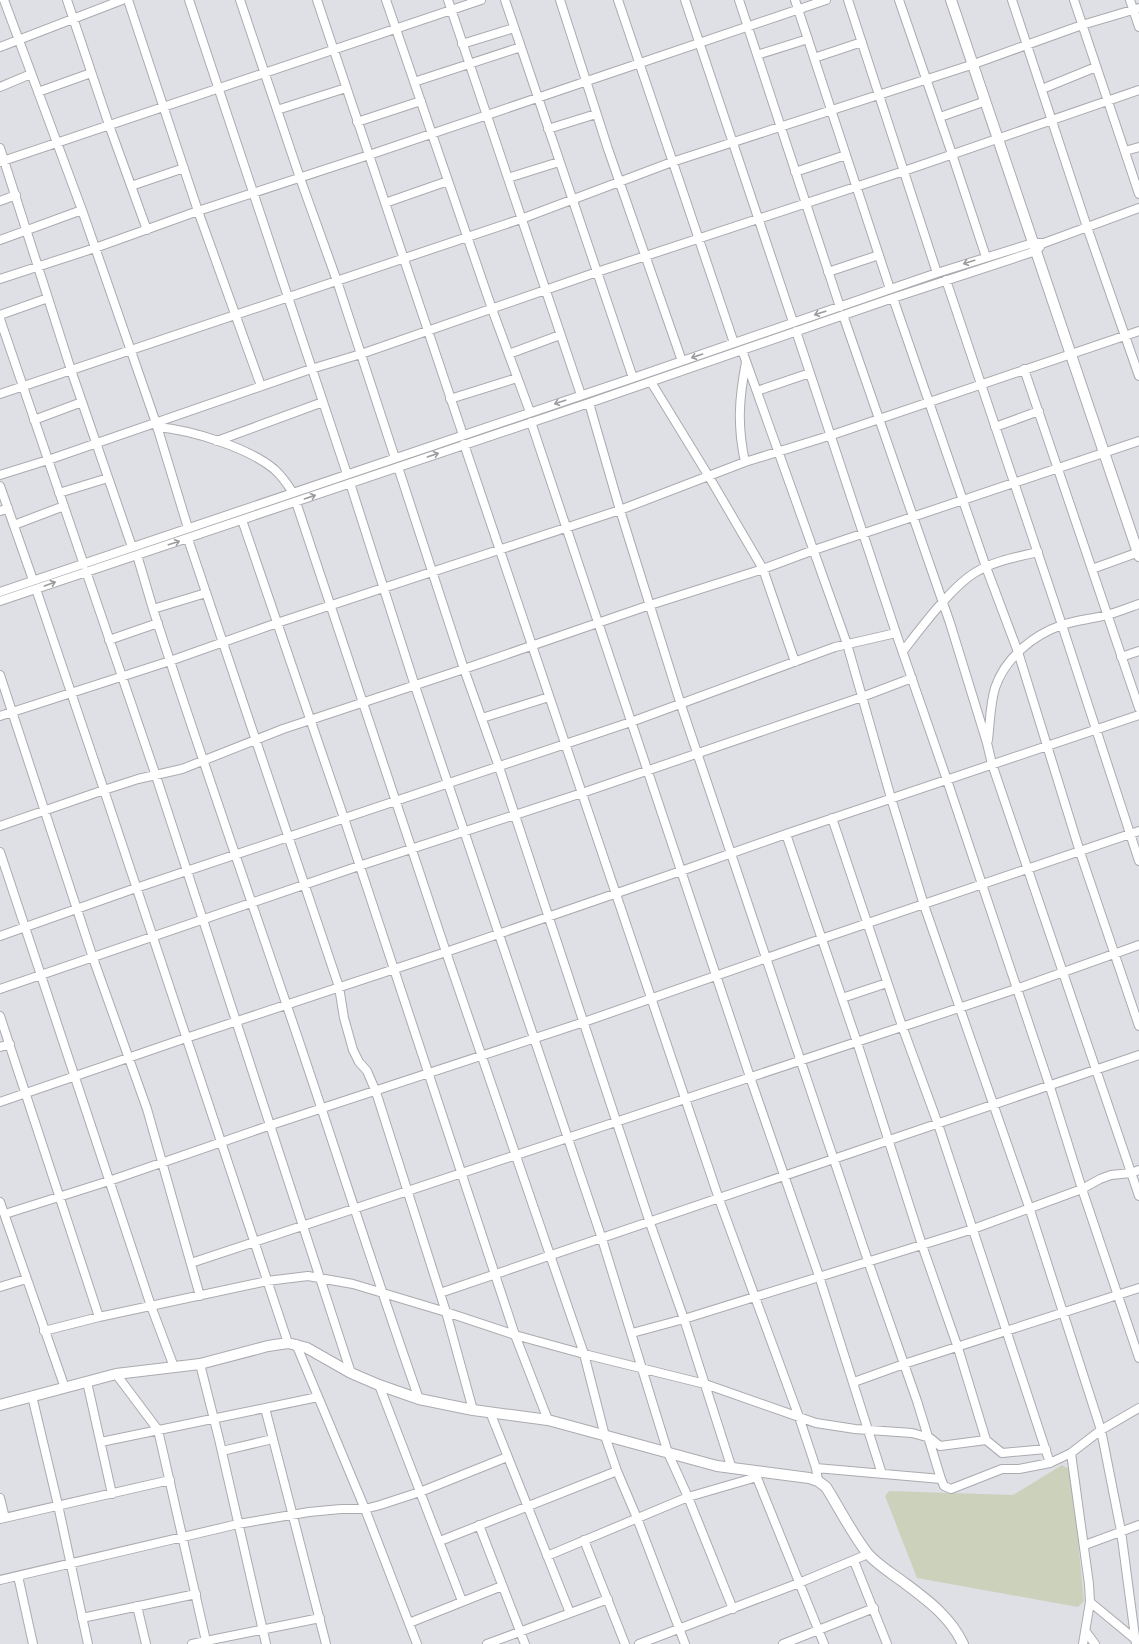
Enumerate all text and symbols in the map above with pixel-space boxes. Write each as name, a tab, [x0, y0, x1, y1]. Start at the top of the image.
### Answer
one-way arrow	[963, 259, 976, 266]
one-way arrow	[814, 310, 826, 318]
one-way arrow	[690, 353, 703, 360]
one-way arrow	[554, 399, 567, 406]
one-way arrow	[426, 450, 438, 458]
one-way arrow	[303, 493, 316, 500]
one-way arrow	[167, 539, 180, 546]
one-way arrow	[44, 580, 56, 588]

